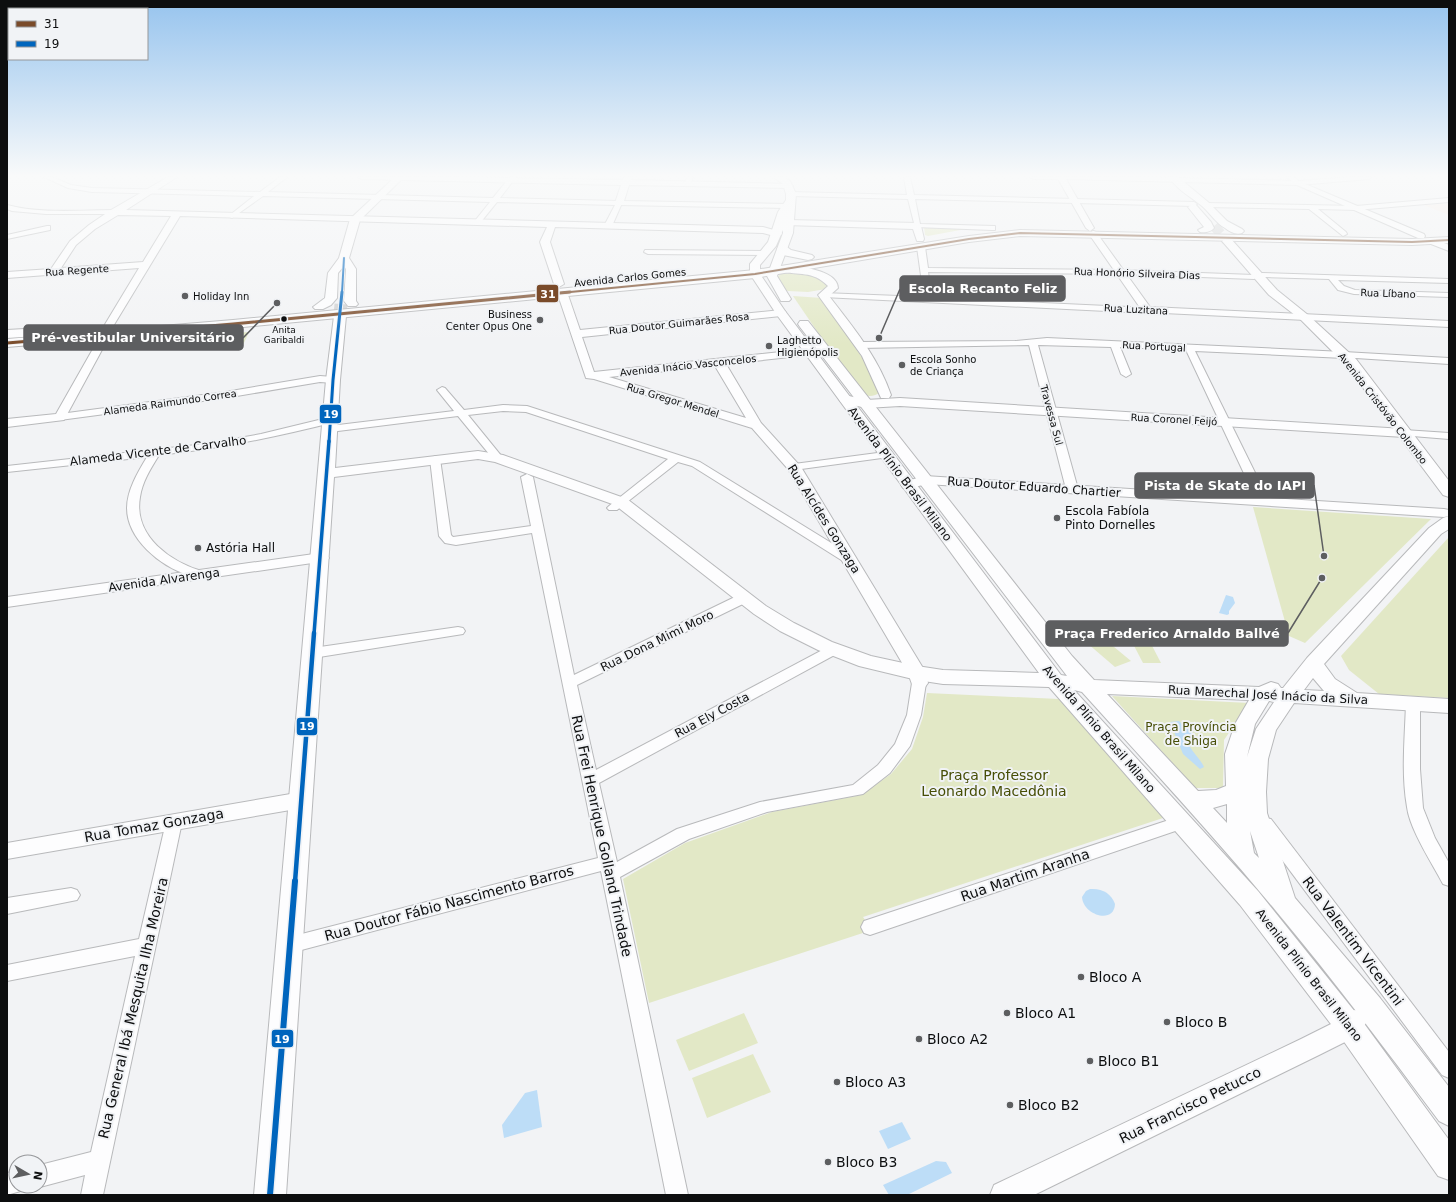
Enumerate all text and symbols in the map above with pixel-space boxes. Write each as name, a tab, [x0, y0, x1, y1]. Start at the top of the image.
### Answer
legend	[8, 8, 148, 60]
text: 31	[44, 17, 59, 31]
text: 19	[44, 37, 59, 51]
street label: Rua Regente	[45, 263, 109, 278]
street label: Avenida Carlos Gomes	[573, 266, 687, 289]
street label: Rua Honório Silveira Dias	[1074, 266, 1200, 281]
callout: Escola Recanto Feliz	[900, 276, 1065, 301]
text: Escola Recanto Feliz	[909, 281, 1057, 296]
line badge: 31	[536, 284, 559, 303]
street label: Rua Líbano	[1360, 287, 1416, 300]
text: 31	[540, 288, 556, 301]
marker: Holiday Inn	[180, 291, 190, 301]
place label: Holiday Inn	[193, 291, 249, 302]
street label: Rua Luzitana	[1104, 302, 1168, 317]
place label: Business Center Opus One	[446, 309, 532, 332]
street label: Rua Doutor Guimarães Rosa	[608, 311, 750, 336]
marker: Anita Garibaldi	[279, 314, 289, 324]
marker: Business Center Opus One	[535, 315, 545, 325]
callout: Pré-vestibular Universitário	[24, 325, 243, 350]
place label: Anita Garibaldi	[264, 325, 304, 345]
text: Pré-vestibular Universitário	[31, 330, 235, 345]
place label: Laghetto Higienópolis	[777, 335, 838, 358]
street label: Rua Portugal	[1122, 339, 1186, 354]
marker: Laghetto Higienópolis	[764, 341, 774, 351]
street label: Avenida Cristóvão Colombo	[1336, 351, 1429, 466]
street label: Avenida Inácio Vasconcelos	[619, 353, 757, 378]
place label: Escola Sonho de Criança	[910, 354, 977, 377]
marker: Escola Sonho de Criança	[897, 360, 907, 370]
street label: Rua Gregor Mendel	[625, 381, 720, 420]
street label: Travessa Sul	[1038, 383, 1065, 447]
street label: Alameda Raimundo Correa	[103, 388, 237, 417]
line badge: 19	[319, 404, 342, 424]
street label: Avenida Plínio Brasil Milano	[845, 404, 955, 544]
text: 19	[323, 408, 339, 421]
street label: Rua Coronel Feijó	[1130, 412, 1218, 427]
street label: Alameda Vicente de Carvalho	[69, 433, 247, 469]
street label: Rua Alcídes Gonzaga	[785, 462, 863, 576]
callout: Pista de Skate do IAPI	[1135, 473, 1314, 498]
street label: Rua Doutor Eduardo Chartier	[947, 474, 1121, 500]
text: Pista de Skate do IAPI	[1144, 478, 1306, 493]
place label: Escola Fabíola Pinto Dornelles	[1065, 504, 1155, 532]
marker: Escola Fabíola Pinto Dornelles	[1052, 513, 1062, 523]
place label: Astória Hall	[206, 541, 275, 555]
marker: Astória Hall	[193, 543, 203, 553]
street label: Avenida Alvarenga	[107, 565, 221, 595]
street label: Rua Dona Mimi Moro	[598, 607, 716, 675]
callout: Praça Frederico Arnaldo Ballvé	[1046, 621, 1288, 646]
text: Praça Frederico Arnaldo Ballvé	[1054, 626, 1280, 641]
street label: Avenida Plínio Brasil Milano	[1040, 662, 1158, 796]
street label: Rua Marechal José Inácio da Silva	[1168, 683, 1368, 707]
street label: Rua Ely Costa	[672, 689, 752, 741]
street label: Rua Frei Henrique Golland Trindade	[569, 714, 635, 958]
line badge: 19	[296, 717, 318, 736]
text: 19	[299, 720, 315, 733]
park label: Praça Província de Shiga	[1145, 720, 1237, 748]
park label: Praça Professor Leonardo Macedônia	[921, 767, 1067, 799]
street label: Rua Tomaz Gonzaga	[83, 805, 225, 845]
street label: Rua Martim Aranha	[959, 845, 1091, 905]
street label: Rua Doutor Fábio Nascimento Barros	[323, 862, 575, 944]
street label: Rua Valentim Vicentini	[1299, 873, 1407, 1009]
street label: Rua General Ibá Mesquita Ilha Moreira	[95, 876, 171, 1140]
street label: Avenida Plínio Brasil Milano	[1253, 906, 1365, 1044]
place label: Bloco A	[1089, 969, 1142, 985]
marker: Bloco A	[1076, 972, 1086, 982]
place label: Bloco A1	[1015, 1005, 1076, 1021]
marker: Bloco A1	[1002, 1008, 1012, 1018]
place label: Bloco B	[1175, 1014, 1227, 1030]
marker: Bloco B	[1162, 1017, 1172, 1027]
line badge: 19	[271, 1029, 294, 1048]
place label: Bloco A2	[927, 1031, 988, 1047]
text: 19	[274, 1033, 290, 1046]
marker: Bloco A2	[914, 1034, 924, 1044]
place label: Bloco B1	[1098, 1053, 1159, 1069]
marker: Bloco B1	[1085, 1056, 1095, 1066]
street label: Rua Francisco Petucco	[1117, 1064, 1263, 1146]
place label: Bloco A3	[845, 1074, 906, 1090]
marker: Bloco A3	[832, 1077, 842, 1087]
place label: Bloco B2	[1018, 1097, 1079, 1113]
marker: Bloco B2	[1005, 1100, 1015, 1110]
north arrow	[8, 1154, 48, 1194]
place label: Bloco B3	[836, 1154, 897, 1170]
marker: Bloco B3	[823, 1157, 833, 1167]
text: N	[30, 1170, 45, 1181]

